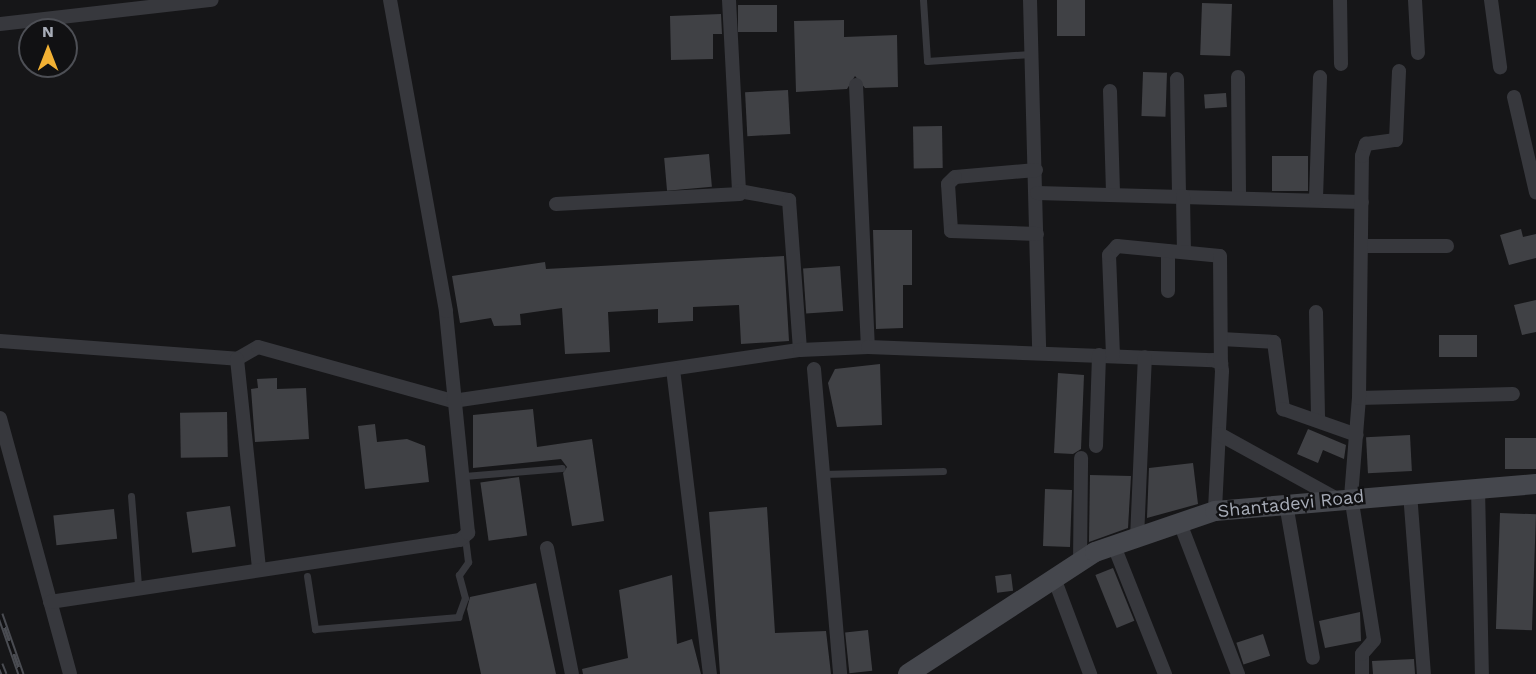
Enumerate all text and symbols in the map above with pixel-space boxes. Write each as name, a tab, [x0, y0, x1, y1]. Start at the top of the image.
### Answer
north arrow	[18, 18, 78, 78]
text: N	[42, 22, 54, 41]
street label: Shantadevi Road	[1217, 486, 1365, 522]

